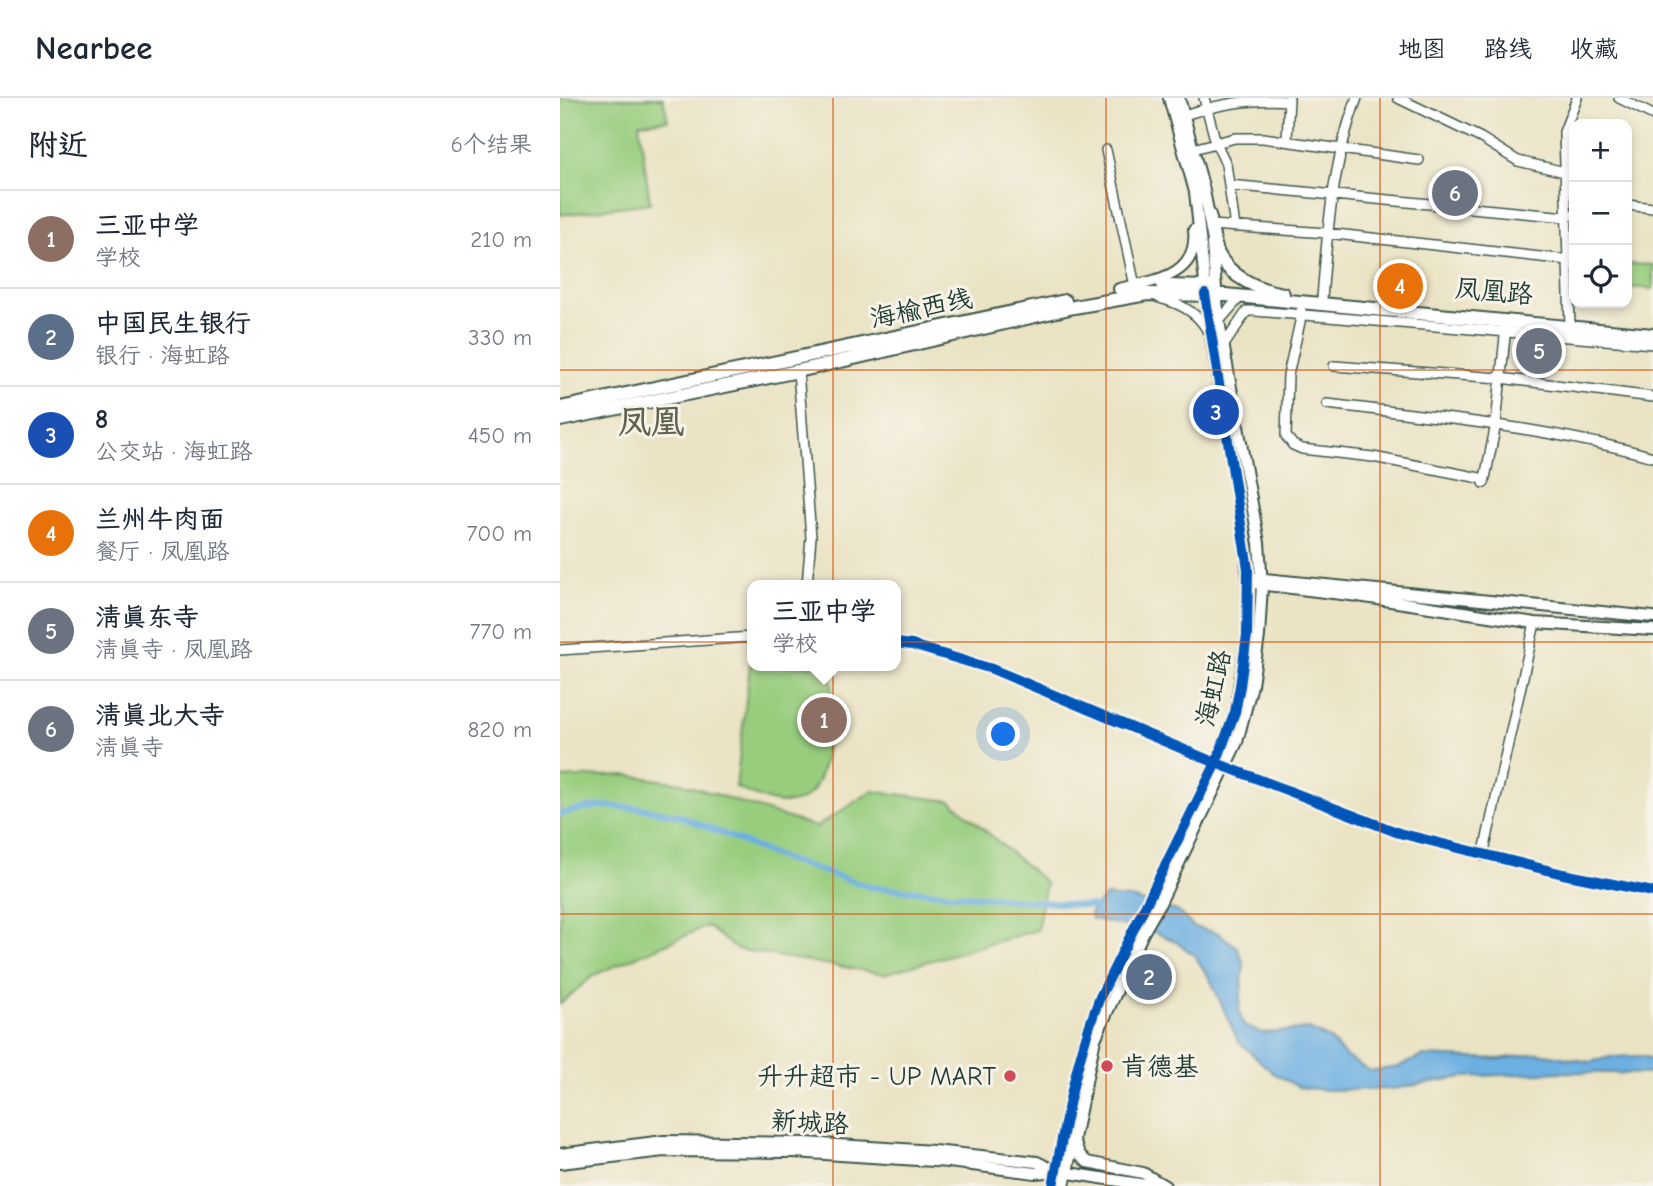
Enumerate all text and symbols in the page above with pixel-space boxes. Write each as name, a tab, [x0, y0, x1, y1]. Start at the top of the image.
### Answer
text: Nearbee	[35, 29, 153, 67]
text: 地图	[1398, 35, 1446, 63]
text: 路线	[1484, 35, 1532, 63]
text: 收藏	[1570, 35, 1618, 63]
map controls	[1569, 119, 1632, 308]
button: +	[1569, 119, 1632, 182]
text: 附近	[28, 128, 88, 163]
text: 6个结果	[451, 131, 532, 158]
pin: 6	[1432, 167, 1478, 219]
button: −	[1569, 182, 1632, 245]
text: 三亚中学	[95, 211, 199, 241]
text: 1	[46, 226, 56, 253]
text: 210 m	[470, 226, 532, 253]
text: 学校	[95, 244, 141, 271]
button: locate	[1569, 245, 1632, 308]
pin: 4	[1377, 260, 1423, 312]
street label: 凤凰路	[1454, 274, 1534, 310]
street label: 海榆西线	[867, 283, 975, 334]
text: 中国民生银行	[95, 309, 251, 339]
text: 2	[45, 324, 57, 351]
text: 330 m	[468, 324, 532, 351]
pin: 5	[1516, 325, 1562, 377]
text: 银行 · 海虹路	[95, 342, 229, 369]
pin: 3	[1193, 386, 1239, 438]
district label: 凤凰	[618, 403, 684, 441]
text: 8	[95, 405, 108, 435]
text: 3	[45, 422, 57, 449]
text: 450 m	[468, 422, 532, 449]
text: 公交站 · 海虹路	[95, 438, 252, 465]
text: 兰州牛肉面	[95, 505, 225, 535]
text: 4	[46, 520, 56, 547]
text: 700 m	[466, 520, 532, 547]
text: 餐厅 · 凤凰路	[95, 538, 229, 565]
popup	[747, 580, 901, 671]
text: 三亚中学	[772, 597, 876, 627]
text: 清真东寺	[95, 603, 199, 633]
text: 5	[45, 618, 57, 645]
text: 770 m	[470, 618, 532, 645]
text: 学校	[772, 630, 818, 657]
text: 清真寺 · 凤凰路	[95, 636, 252, 663]
street label: 海虹路	[1191, 647, 1237, 730]
pin: 1	[801, 694, 847, 746]
text: 清真北大寺	[95, 701, 225, 731]
text: 6	[45, 716, 57, 743]
text: 820 m	[467, 716, 532, 743]
your location	[986, 717, 1020, 751]
text: 清真寺	[95, 734, 164, 761]
pin: 2	[1126, 951, 1172, 1003]
place label: 肯德基	[1121, 1052, 1199, 1082]
marker: 肯德基	[1099, 1058, 1115, 1074]
place label: 升升超市 - UP MART	[757, 1062, 996, 1092]
marker: 升升超市 - UP MART	[1002, 1068, 1018, 1084]
street label: 新城路	[770, 1106, 850, 1140]

